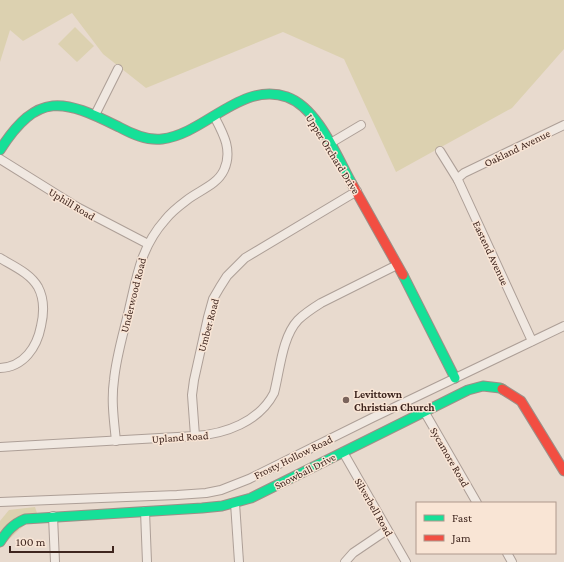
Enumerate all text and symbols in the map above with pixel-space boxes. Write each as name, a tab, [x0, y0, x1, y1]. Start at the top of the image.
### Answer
street label: Upper Orchard Drive	[303, 112, 362, 197]
street label: Oakland Avenue	[482, 127, 552, 169]
street label: Uphill Road	[46, 186, 97, 223]
street label: Eastend Avenue	[471, 219, 511, 287]
street label: Underwood Road	[118, 256, 148, 334]
street label: Umber Road	[195, 297, 221, 353]
place label: Levittown Christian Church	[354, 388, 435, 413]
marker: Levittown Christian Church	[341, 395, 351, 405]
street label: Sycamore Road	[427, 425, 472, 490]
street label: Upland Road	[151, 429, 209, 446]
street label: Frosty Hollow Road	[252, 433, 335, 482]
street label: Snowball Drive	[272, 450, 338, 492]
street label: Silverbell Road	[352, 476, 396, 538]
legend	[416, 502, 556, 554]
text: Fast	[452, 511, 473, 525]
scale bar	[10, 528, 113, 554]
text: Jam	[451, 531, 471, 545]
text: 100 m	[16, 535, 46, 549]

